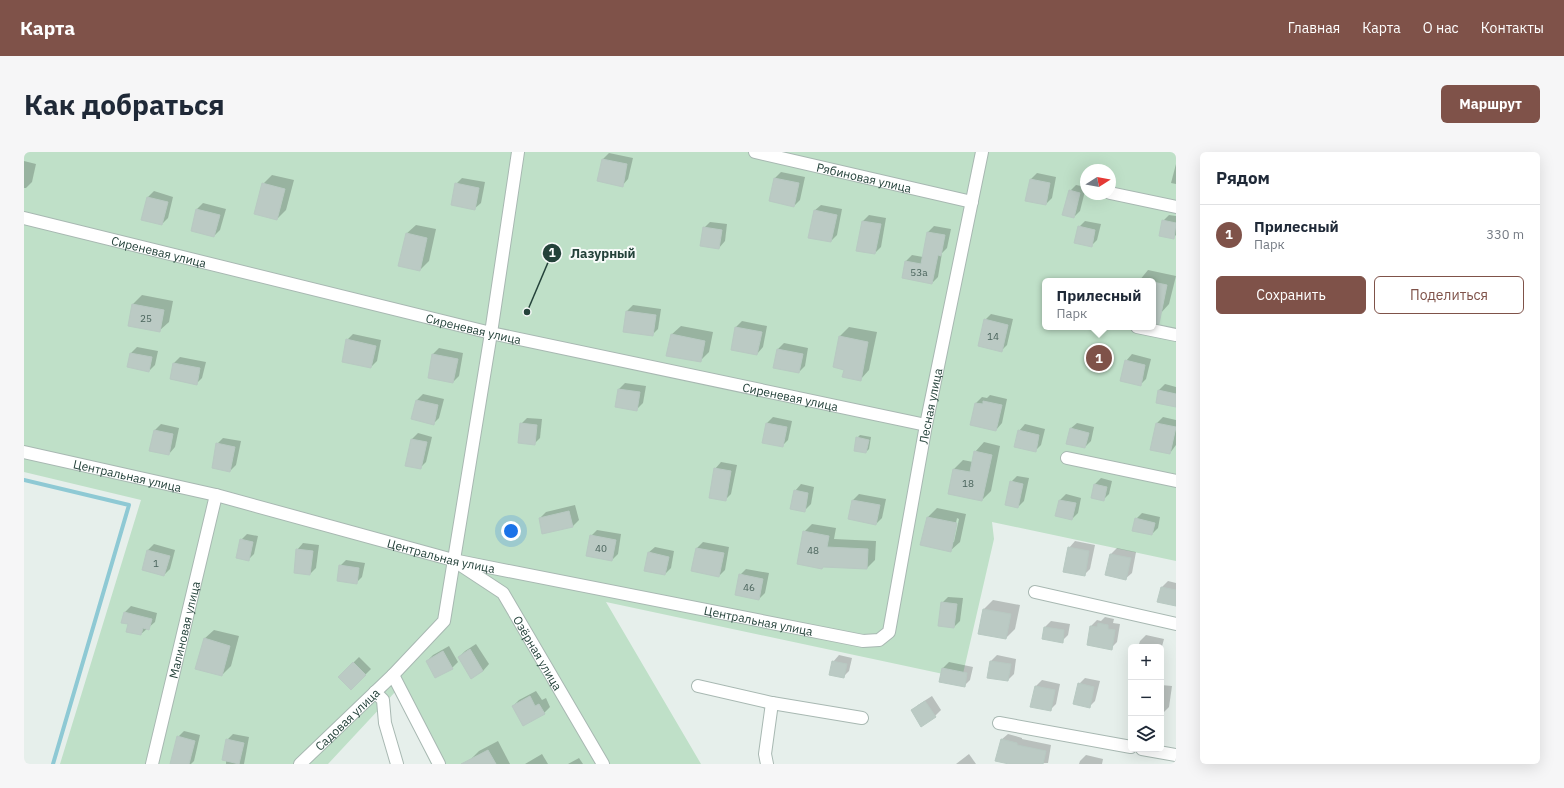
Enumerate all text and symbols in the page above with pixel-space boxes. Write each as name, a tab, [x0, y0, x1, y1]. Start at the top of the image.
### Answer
text: Карта	[20, 16, 75, 40]
text: Главная	[1288, 19, 1340, 37]
text: Карта	[1362, 19, 1401, 37]
text: О нас	[1423, 19, 1459, 37]
text: Контакты	[1481, 19, 1544, 37]
button: Маршрут	[1441, 85, 1540, 123]
text: Как добраться	[24, 86, 225, 123]
street label: Рябиновая улица	[815, 159, 914, 195]
north arrow	[1080, 164, 1116, 200]
text: Рядом	[1216, 167, 1270, 189]
text: Прилесный	[1254, 217, 1339, 236]
text: 1	[1225, 226, 1233, 243]
text: 330 m	[1486, 226, 1524, 243]
street label: Сиреневая улица	[110, 232, 209, 270]
text: Парк	[1254, 236, 1285, 253]
callout: Лазурный	[542, 241, 643, 266]
text: 1	[548, 245, 556, 260]
text: Лазурный	[570, 245, 636, 262]
house number: 53а	[910, 266, 928, 279]
button: Сохранить	[1216, 276, 1366, 314]
button: Поделиться	[1374, 276, 1524, 314]
popup	[1042, 278, 1156, 330]
text: Прилесный	[1057, 286, 1141, 305]
text: Парк	[1057, 305, 1087, 322]
street label: Сиреневая улица	[425, 310, 523, 347]
house number: 25	[140, 312, 152, 325]
house number: 14	[987, 330, 999, 343]
pin: 1	[1086, 343, 1112, 373]
street label: Лесная улица	[915, 366, 945, 445]
street label: Сиреневая улица	[741, 379, 840, 414]
street label: Центральная улица	[72, 456, 184, 495]
house number: 18	[962, 477, 974, 490]
your location	[501, 521, 521, 541]
street label: Центральная улица	[386, 535, 497, 576]
house number: 40	[595, 542, 607, 555]
house number: 48	[807, 544, 819, 557]
house number: 1	[153, 557, 159, 570]
street label: Малиновая улица	[165, 579, 203, 680]
house number: 46	[743, 581, 755, 594]
street label: Центральная улица	[703, 602, 815, 639]
street label: Озёрная улица	[510, 613, 566, 693]
map controls	[1128, 644, 1164, 752]
button: +	[1128, 644, 1164, 680]
button: −	[1128, 680, 1164, 716]
street label: Садовая улица	[312, 684, 383, 753]
button: layers	[1128, 716, 1164, 752]

